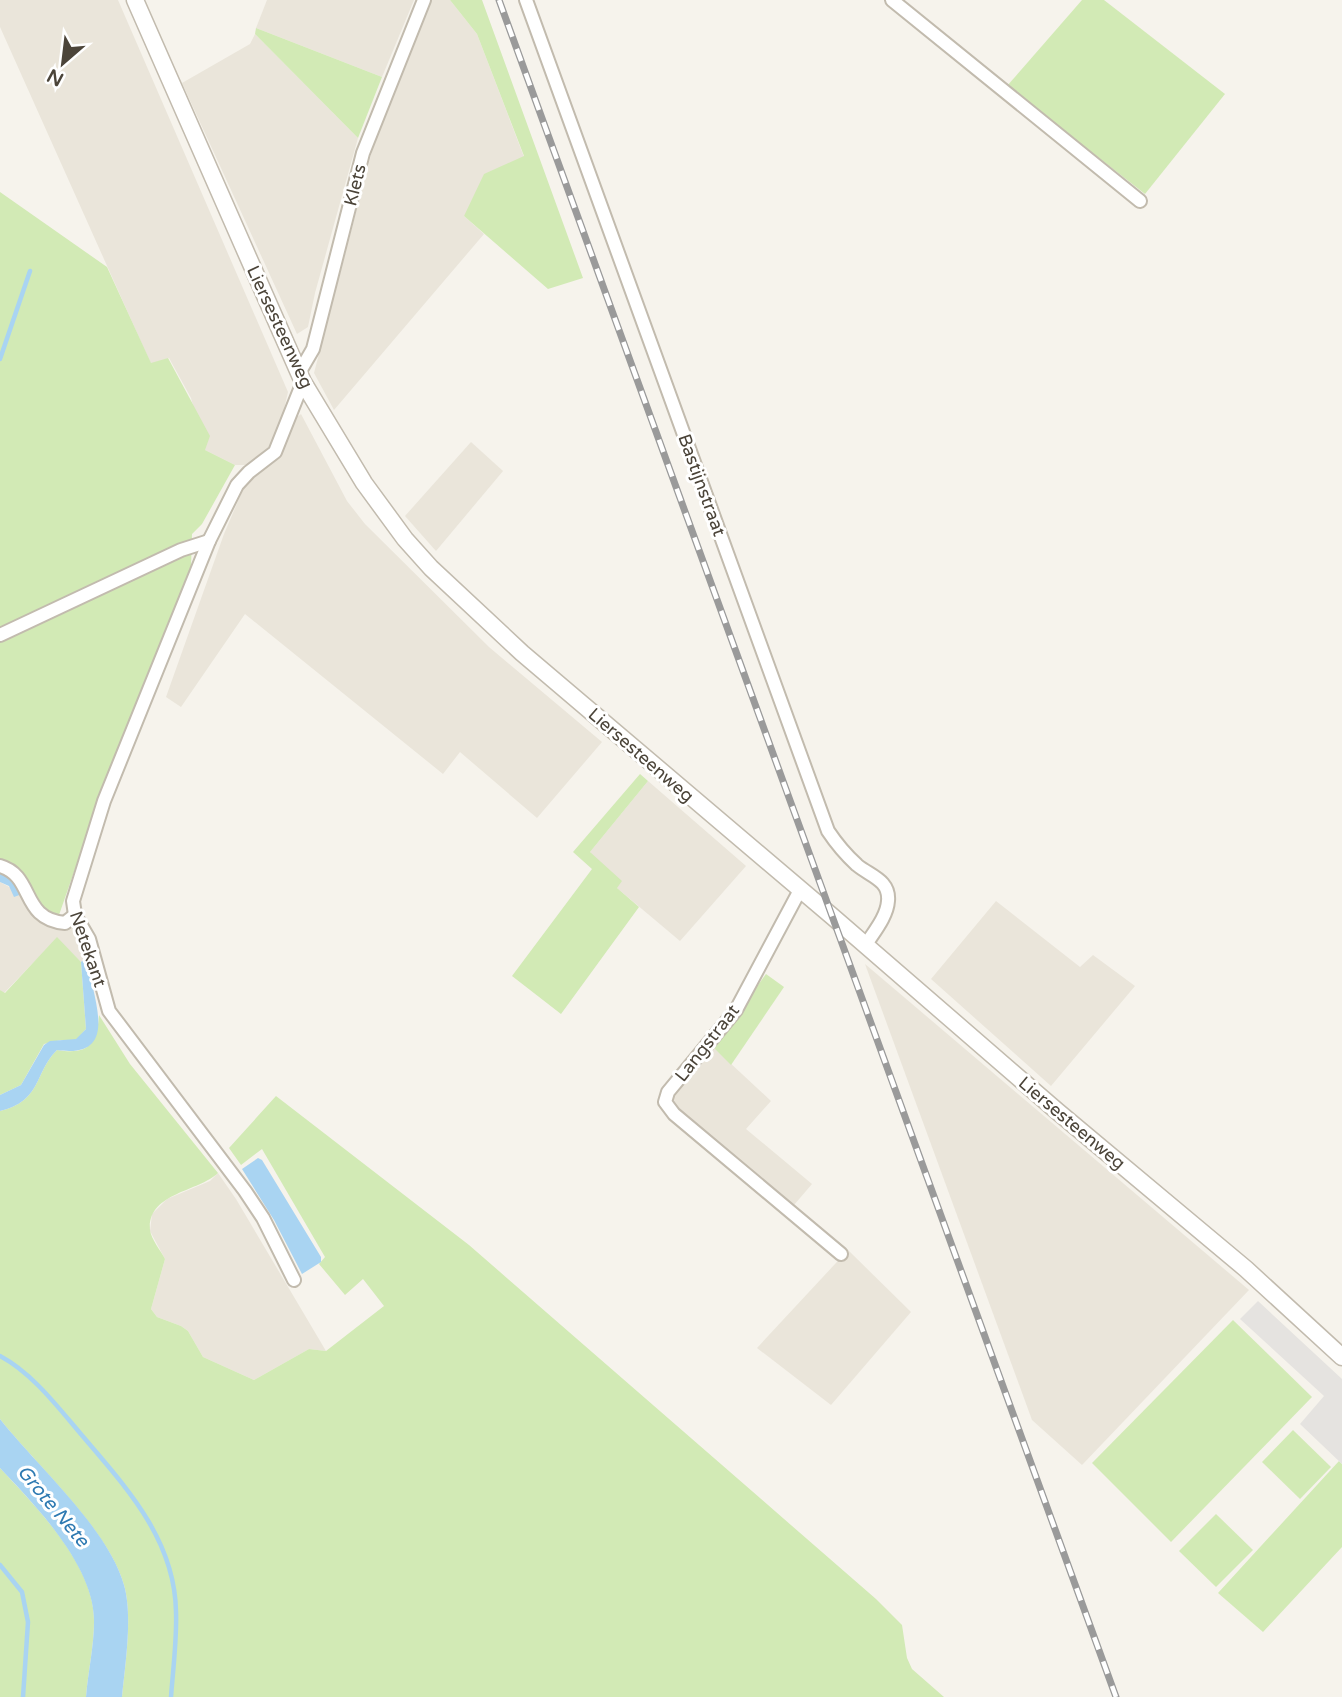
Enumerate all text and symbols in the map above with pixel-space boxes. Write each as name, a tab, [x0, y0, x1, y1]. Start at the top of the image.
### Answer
north arrow	[28, 28, 98, 98]
text: N	[44, 64, 67, 90]
street label: Klets	[339, 162, 371, 208]
street label: Liersesteenweg	[242, 262, 318, 392]
street label: Bastijnstraat	[673, 431, 731, 539]
street label: Liersesteenweg	[584, 703, 698, 807]
street label: Netekant	[65, 908, 111, 990]
street label: Langstraat	[670, 1000, 744, 1086]
street label: Liersesteenweg	[1014, 1072, 1130, 1174]
water label: Grote Nete	[13, 1461, 94, 1552]

